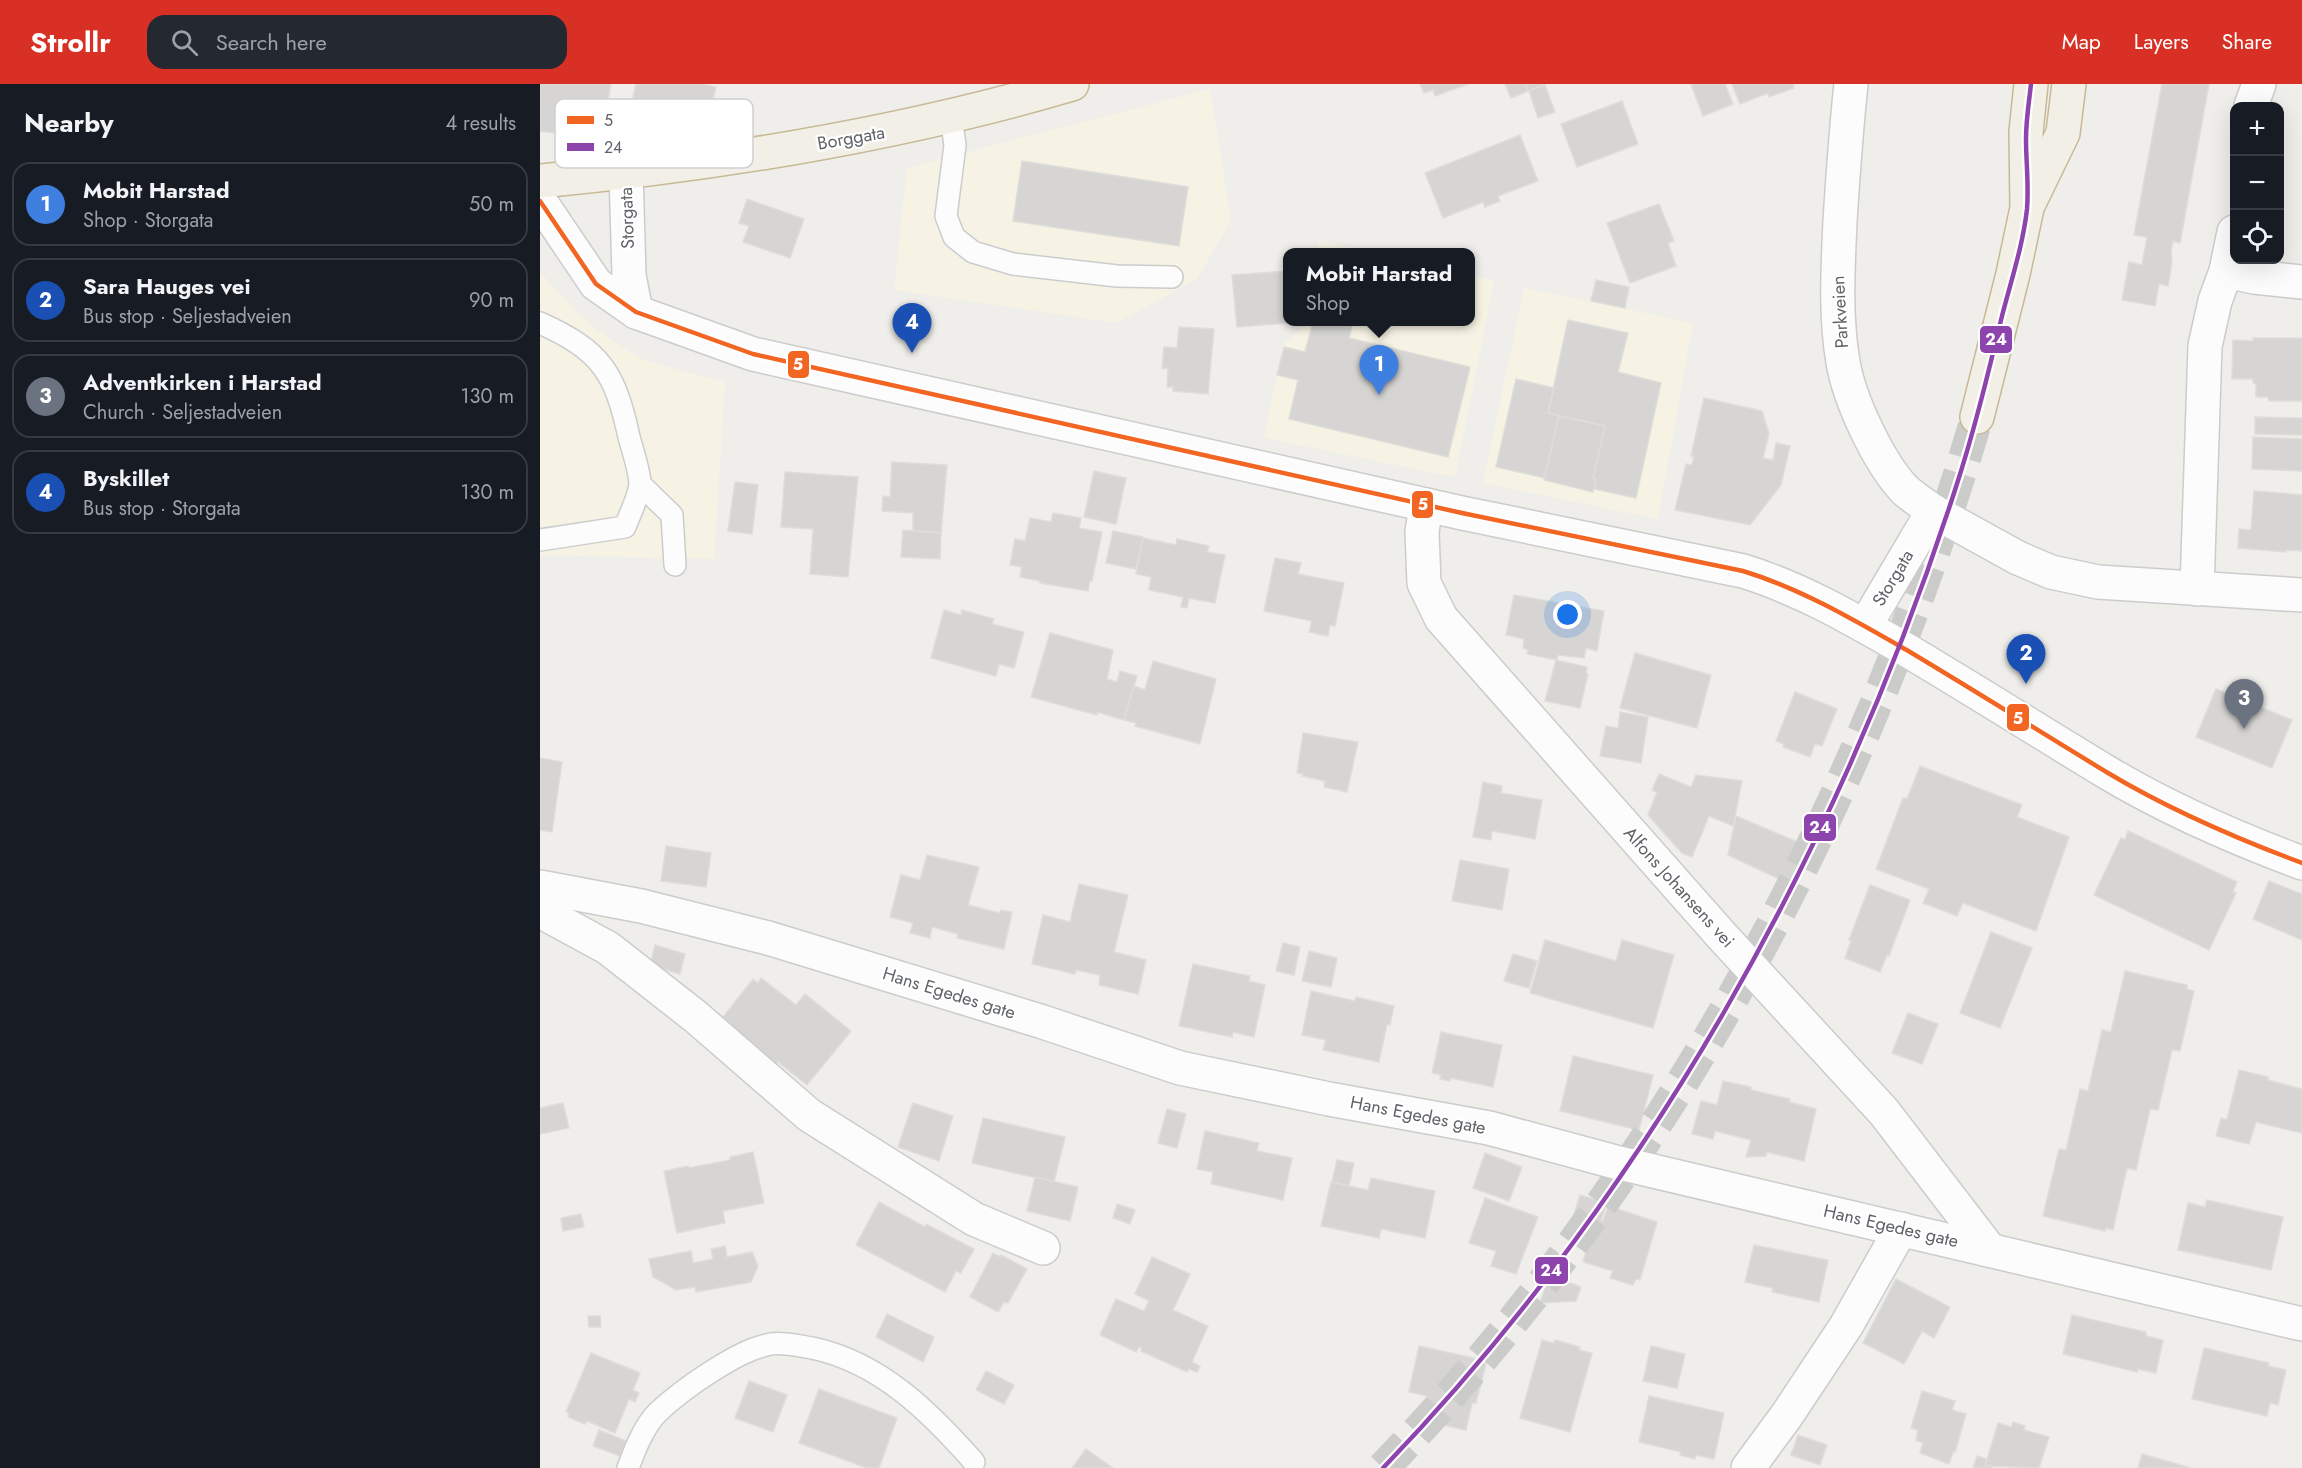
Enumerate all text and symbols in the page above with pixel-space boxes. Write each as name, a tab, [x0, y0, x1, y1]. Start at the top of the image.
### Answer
search box	[147, 15, 567, 69]
text: Strollr	[30, 22, 111, 63]
icon: search	[168, 26, 201, 59]
text: Search here	[216, 26, 327, 58]
text: Map	[2062, 27, 2101, 57]
text: Layers	[2134, 27, 2189, 57]
text: Share	[2222, 27, 2272, 57]
legend	[555, 99, 753, 168]
map controls	[2230, 102, 2284, 264]
button: +	[2230, 102, 2284, 156]
text: Nearby	[24, 104, 113, 142]
text: 4 results	[445, 109, 516, 138]
text: 5	[604, 109, 613, 132]
street label: Borggata	[815, 119, 887, 157]
text: 24	[604, 136, 622, 159]
button: −	[2230, 156, 2284, 210]
text: Mobit Harstad	[83, 174, 229, 206]
street label: Storgata	[613, 187, 641, 249]
text: 1	[40, 190, 51, 219]
text: 50 m	[469, 190, 514, 219]
text: Shop · Storgata	[83, 206, 213, 235]
button: locate	[2230, 210, 2284, 264]
popup	[1283, 248, 1475, 326]
text: Mobit Harstad	[1306, 257, 1452, 289]
text: Sara Hauges vei	[83, 270, 251, 302]
street label: Parkveien	[1825, 275, 1855, 349]
text: 2	[39, 286, 52, 315]
text: 90 m	[469, 286, 514, 315]
text: Shop	[1306, 289, 1350, 318]
text: Bus stop · Seljestadveien	[83, 302, 292, 331]
pin: 4	[892, 304, 932, 353]
line badge: 24	[1979, 325, 2013, 354]
text: 24	[1985, 328, 2007, 351]
pin: 1	[1360, 346, 1398, 395]
line badge: 5	[787, 350, 810, 379]
text: 5	[793, 353, 803, 376]
text: Adventkirken i Harstad	[83, 366, 322, 398]
text: 3	[39, 382, 52, 411]
text: 130 m	[460, 382, 514, 411]
text: Church · Seljestadveien	[83, 398, 282, 427]
text: Byskillet	[83, 462, 169, 494]
text: 4	[39, 478, 52, 507]
text: 130 m	[460, 478, 514, 507]
line badge: 5	[1411, 490, 1434, 519]
text: 5	[1418, 493, 1428, 516]
text: Bus stop · Storgata	[83, 494, 241, 523]
street label: Storgata	[1866, 545, 1920, 611]
your location	[1553, 600, 1582, 629]
pin: 2	[2006, 634, 2046, 684]
pin: 3	[2224, 680, 2264, 729]
line badge: 5	[2006, 703, 2030, 732]
text: 5	[2013, 707, 2023, 730]
line badge: 24	[1803, 813, 1837, 842]
text: 24	[1809, 816, 1831, 839]
street label: Alfons Johansens vei	[1617, 821, 1741, 953]
street label: Hans Egedes gate	[879, 960, 1019, 1026]
street label: Hans Egedes gate	[1348, 1089, 1488, 1141]
street label: Hans Egedes gate	[1821, 1198, 1961, 1254]
line badge: 24	[1534, 1256, 1569, 1285]
text: 24	[1540, 1259, 1562, 1282]

